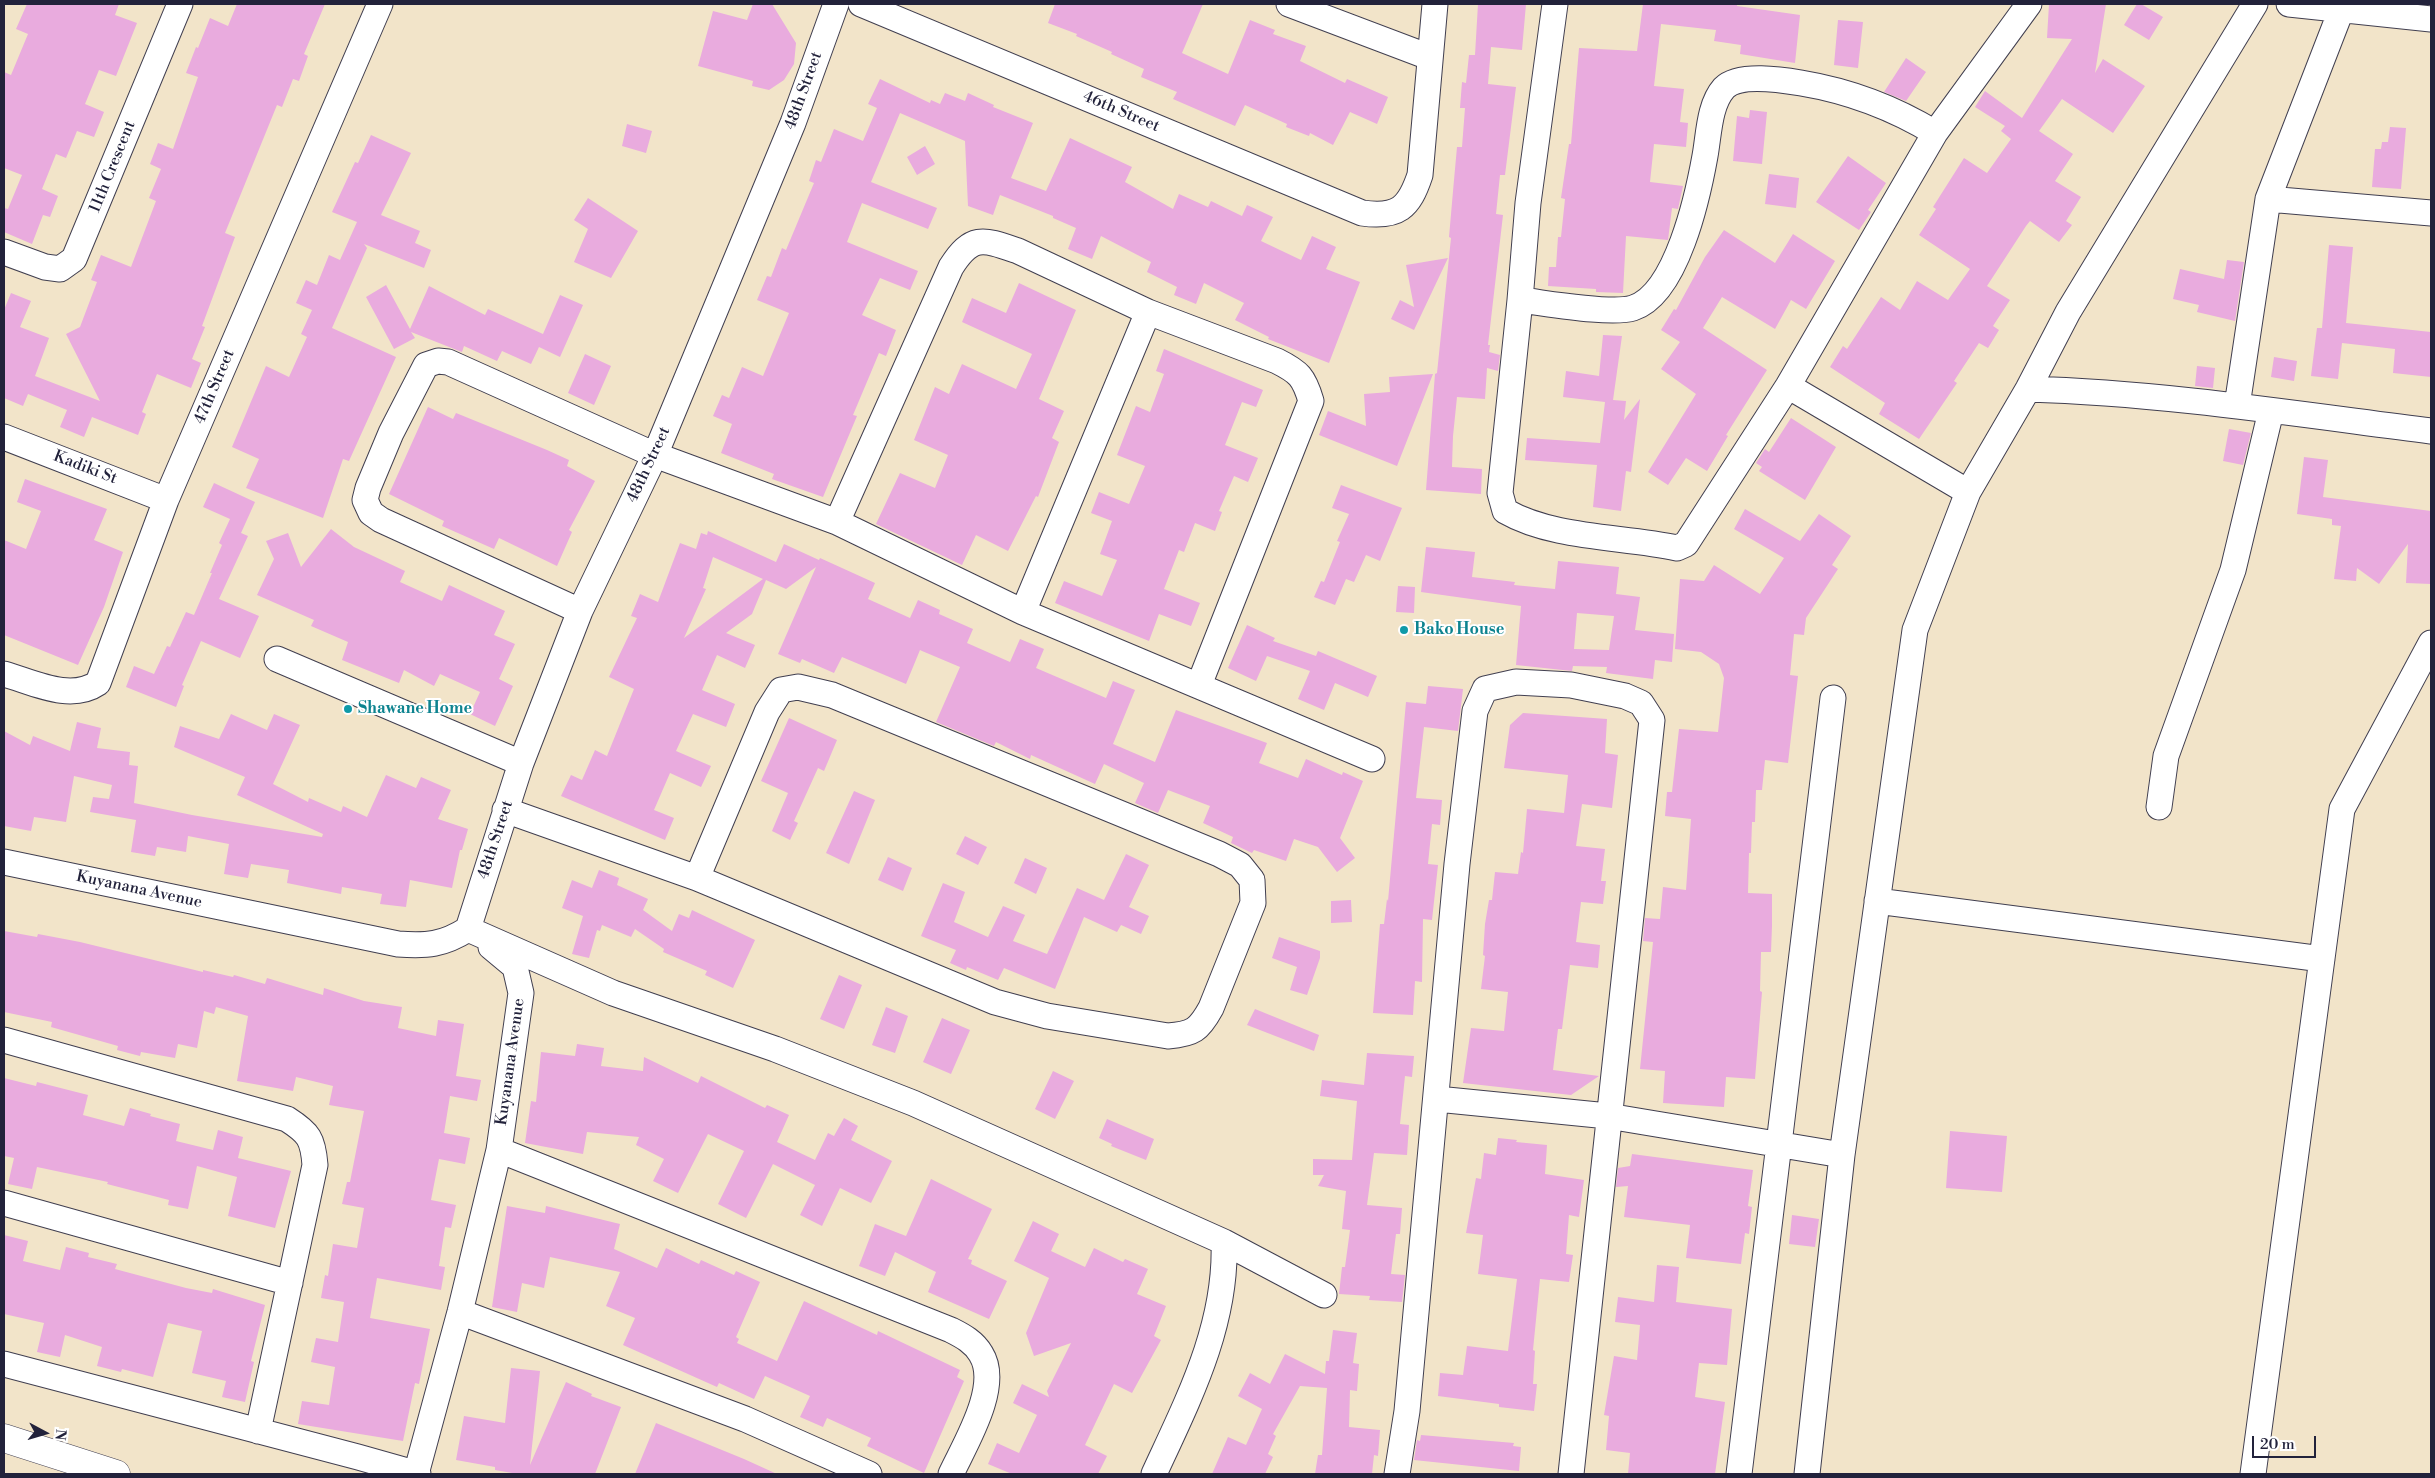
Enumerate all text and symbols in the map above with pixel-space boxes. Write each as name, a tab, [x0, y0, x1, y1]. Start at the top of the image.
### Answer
street label: 48th Street	[781, 49, 827, 133]
street label: 46th Street	[1080, 87, 1162, 137]
street label: 11th Crescent	[86, 118, 140, 216]
street label: 47th Street	[191, 347, 239, 427]
street label: 48th Street	[623, 424, 675, 506]
street label: Kadiki St	[50, 447, 120, 489]
place label: Bako House	[1414, 620, 1504, 640]
marker: Bako House	[1398, 624, 1410, 636]
place label: Shawane Home	[358, 699, 472, 719]
marker: Shawane Home	[342, 703, 354, 715]
street label: 48th Street	[474, 798, 518, 882]
street label: Kuyanana Avenue	[74, 867, 204, 913]
street label: Kuyanana Avenue	[493, 997, 529, 1127]
north arrow	[20, 1408, 70, 1458]
scale bar	[2255, 1426, 2319, 1458]
text: N	[50, 1428, 69, 1441]
text: 20 m	[2260, 1435, 2295, 1454]

